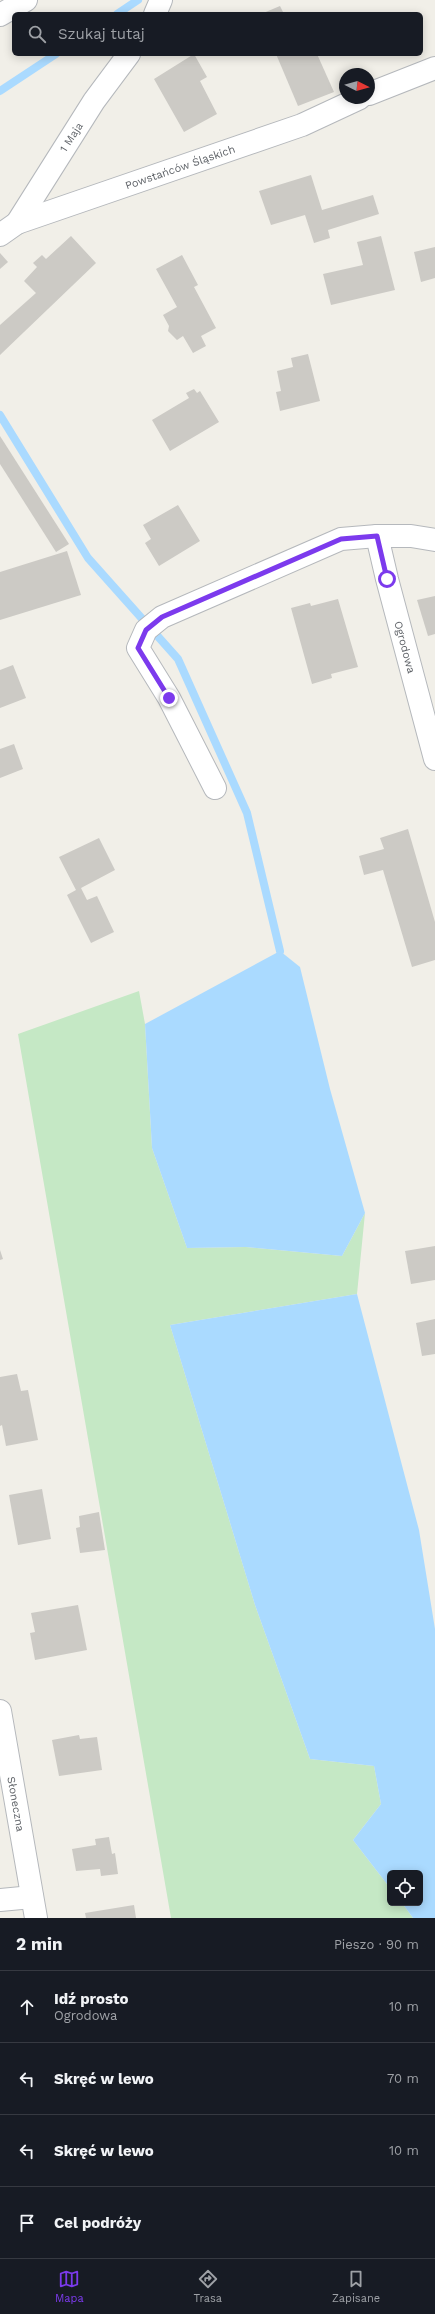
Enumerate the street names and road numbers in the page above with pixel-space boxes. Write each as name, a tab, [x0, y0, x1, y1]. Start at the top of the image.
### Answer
street label: 1 Maja	[57, 120, 86, 155]
street label: Powstańców Śląskich	[123, 142, 237, 192]
street label: Ogrodowa	[391, 620, 418, 675]
street label: Słoneczna	[4, 1775, 27, 1833]

